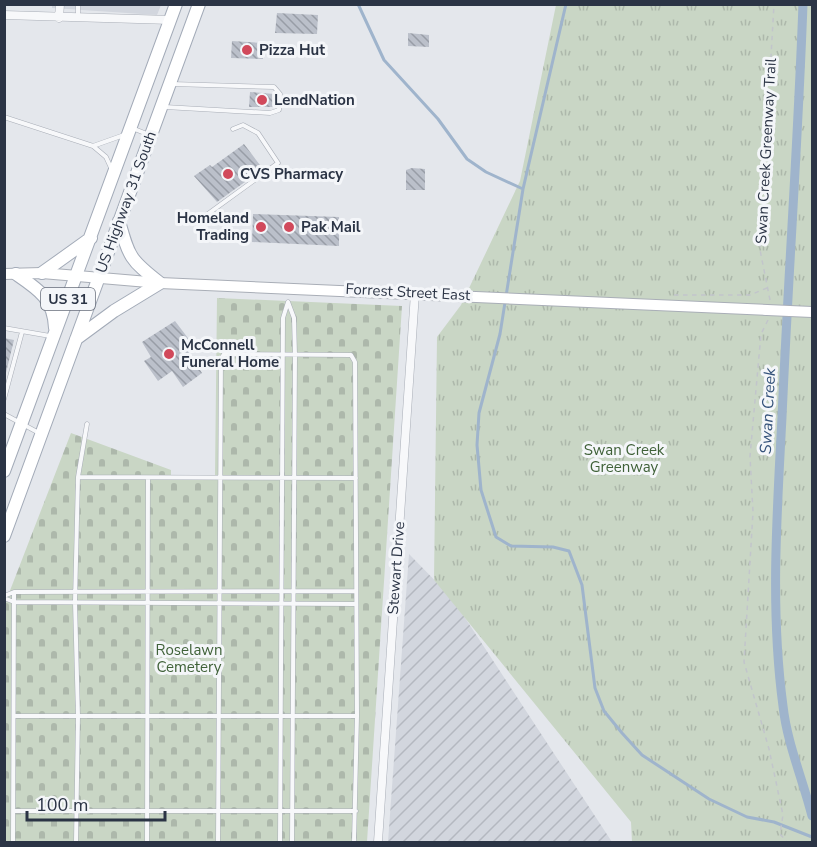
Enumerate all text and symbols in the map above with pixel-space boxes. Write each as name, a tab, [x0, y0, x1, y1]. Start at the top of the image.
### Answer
place label: Pizza Hut	[259, 40, 325, 60]
marker: Pizza Hut	[240, 43, 254, 57]
street label: Swan Creek Greenway Trail	[751, 57, 781, 244]
place label: LendNation	[274, 90, 355, 110]
marker: LendNation	[255, 93, 269, 107]
street label: US Highway 31 South	[91, 128, 161, 276]
place label: CVS Pharmacy	[240, 164, 343, 184]
marker: CVS Pharmacy	[221, 167, 235, 181]
place label: Homeland Trading	[177, 208, 249, 245]
place label: Pak Mail	[301, 217, 361, 237]
marker: Homeland Trading	[254, 220, 268, 234]
marker: Pak Mail	[282, 220, 296, 234]
street label: Forrest Street East	[345, 279, 472, 305]
road number: US 31	[41, 288, 95, 310]
place label: McConnell Funeral Home	[181, 335, 279, 372]
marker: McConnell Funeral Home	[162, 347, 176, 361]
water label: Swan Creek	[755, 366, 781, 455]
park label: Swan Creek Greenway	[584, 440, 665, 477]
street label: Stewart Drive	[383, 521, 409, 615]
park label: Roselawn Cemetery	[156, 640, 222, 677]
scale bar	[27, 784, 165, 822]
text: 100 m	[36, 793, 88, 817]

